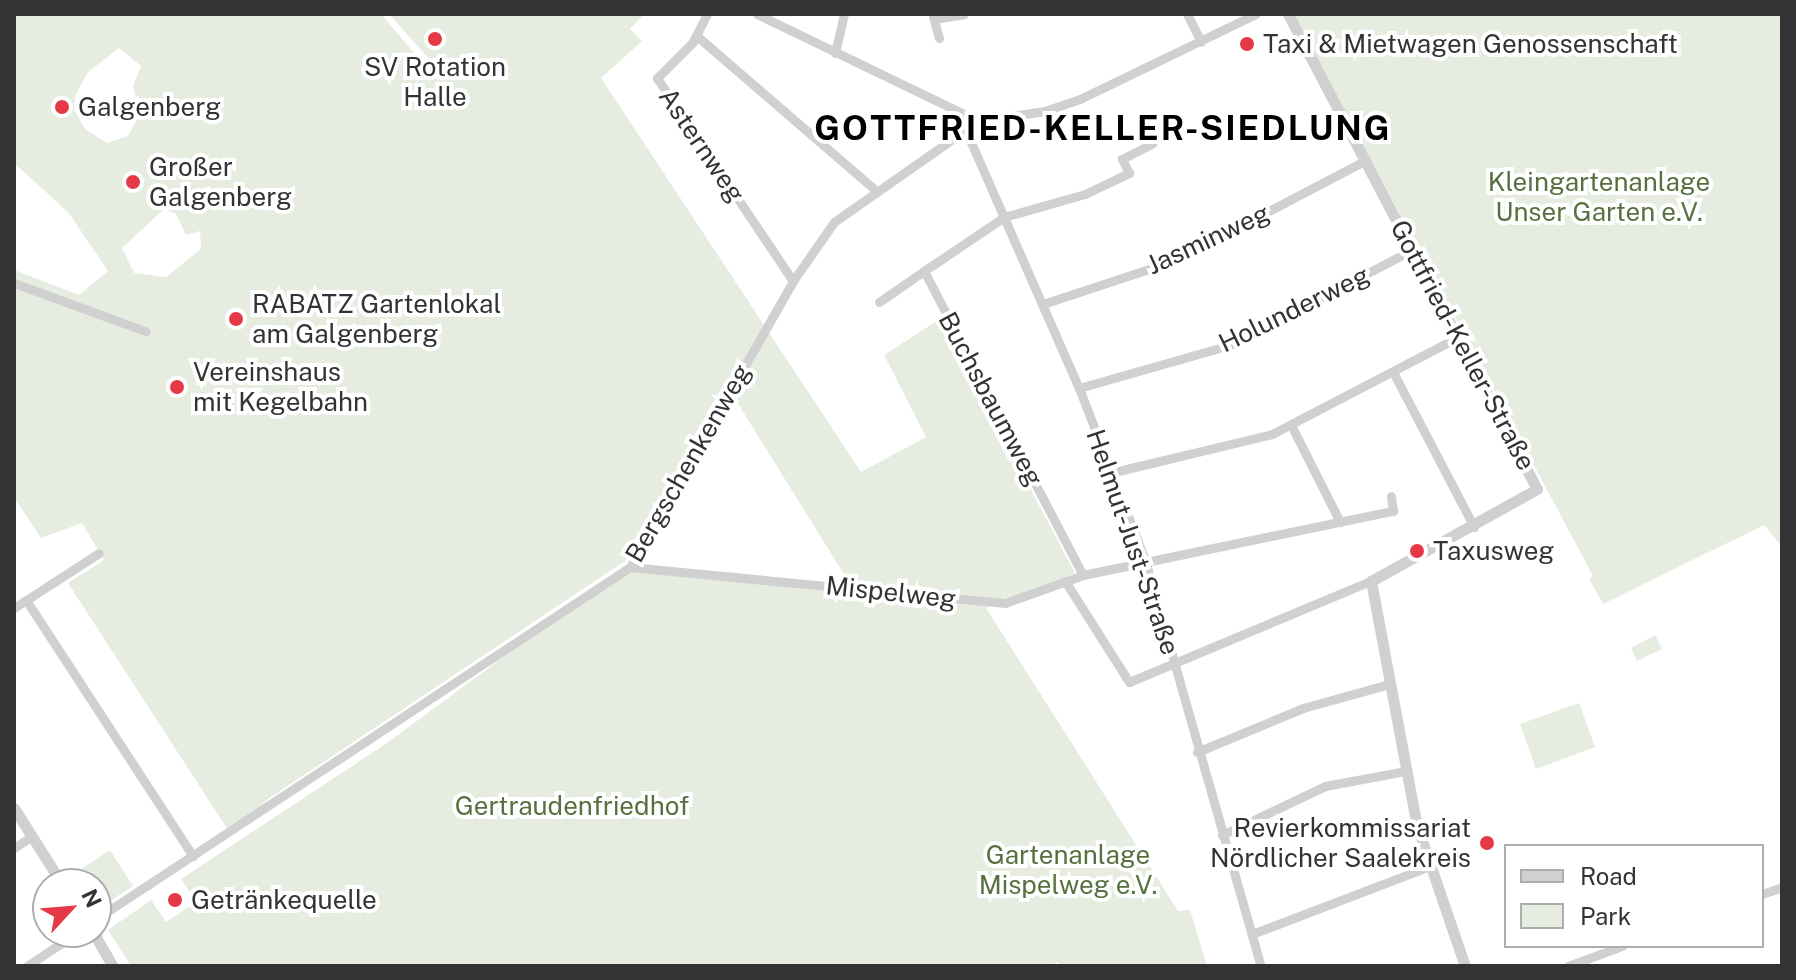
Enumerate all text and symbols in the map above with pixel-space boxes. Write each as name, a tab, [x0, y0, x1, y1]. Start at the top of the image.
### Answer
place label: Taxi & Mietwagen Genossenschaft	[1263, 28, 1678, 60]
marker: SV Rotation Halle	[426, 30, 444, 48]
marker: Taxi & Mietwagen Genossenschaft	[1238, 35, 1256, 53]
place label: SV Rotation Halle	[364, 51, 506, 112]
street label: Asternweg	[652, 82, 752, 208]
place label: Galgenberg	[78, 91, 221, 123]
marker: Galgenberg	[53, 98, 71, 116]
district label: GOTTFRIED-KELLER-SIEDLUNG	[814, 109, 1392, 149]
place label: Großer Galgenberg	[149, 151, 292, 212]
park label: Kleingartenanlage Unser Garten e.V.	[1488, 166, 1710, 228]
marker: Großer Galgenberg	[124, 173, 142, 191]
street label: Jasminweg	[1142, 197, 1274, 281]
street label: Gottfried-Keller-Straße	[1384, 215, 1542, 475]
street label: Holunderweg	[1214, 259, 1374, 359]
place label: RABATZ Gartenlokal am Galgenberg	[252, 288, 501, 350]
street label: Buchsbaumweg	[932, 307, 1050, 491]
marker: RABATZ Gartenlokal am Galgenberg	[227, 310, 245, 328]
place label: Vereinshaus mit Kegelbahn	[193, 356, 368, 418]
street label: Bergschenkenweg	[619, 358, 757, 568]
marker: Vereinshaus mit Kegelbahn	[168, 378, 186, 396]
street label: Helmut-Just-Straße	[1080, 425, 1186, 659]
place label: Taxusweg	[1433, 535, 1555, 567]
marker: Taxusweg	[1408, 542, 1426, 560]
street label: Mispelweg	[824, 570, 958, 614]
park label: Gertraudenfriedhof	[455, 790, 689, 822]
place label: Revierkommissariat Nördlicher Saalekreis	[1210, 812, 1471, 874]
marker: Revierkommissariat Nördlicher Saalekreis	[1478, 834, 1496, 852]
park label: Gartenanlage Mispelweg e.V.	[979, 839, 1157, 900]
legend	[1504, 844, 1764, 948]
text: Road	[1580, 862, 1637, 890]
north arrow	[32, 868, 112, 948]
place label: Getränkequelle	[191, 884, 377, 916]
text: N	[76, 885, 107, 912]
marker: Getränkequelle	[166, 891, 184, 909]
text: Park	[1580, 902, 1631, 930]

